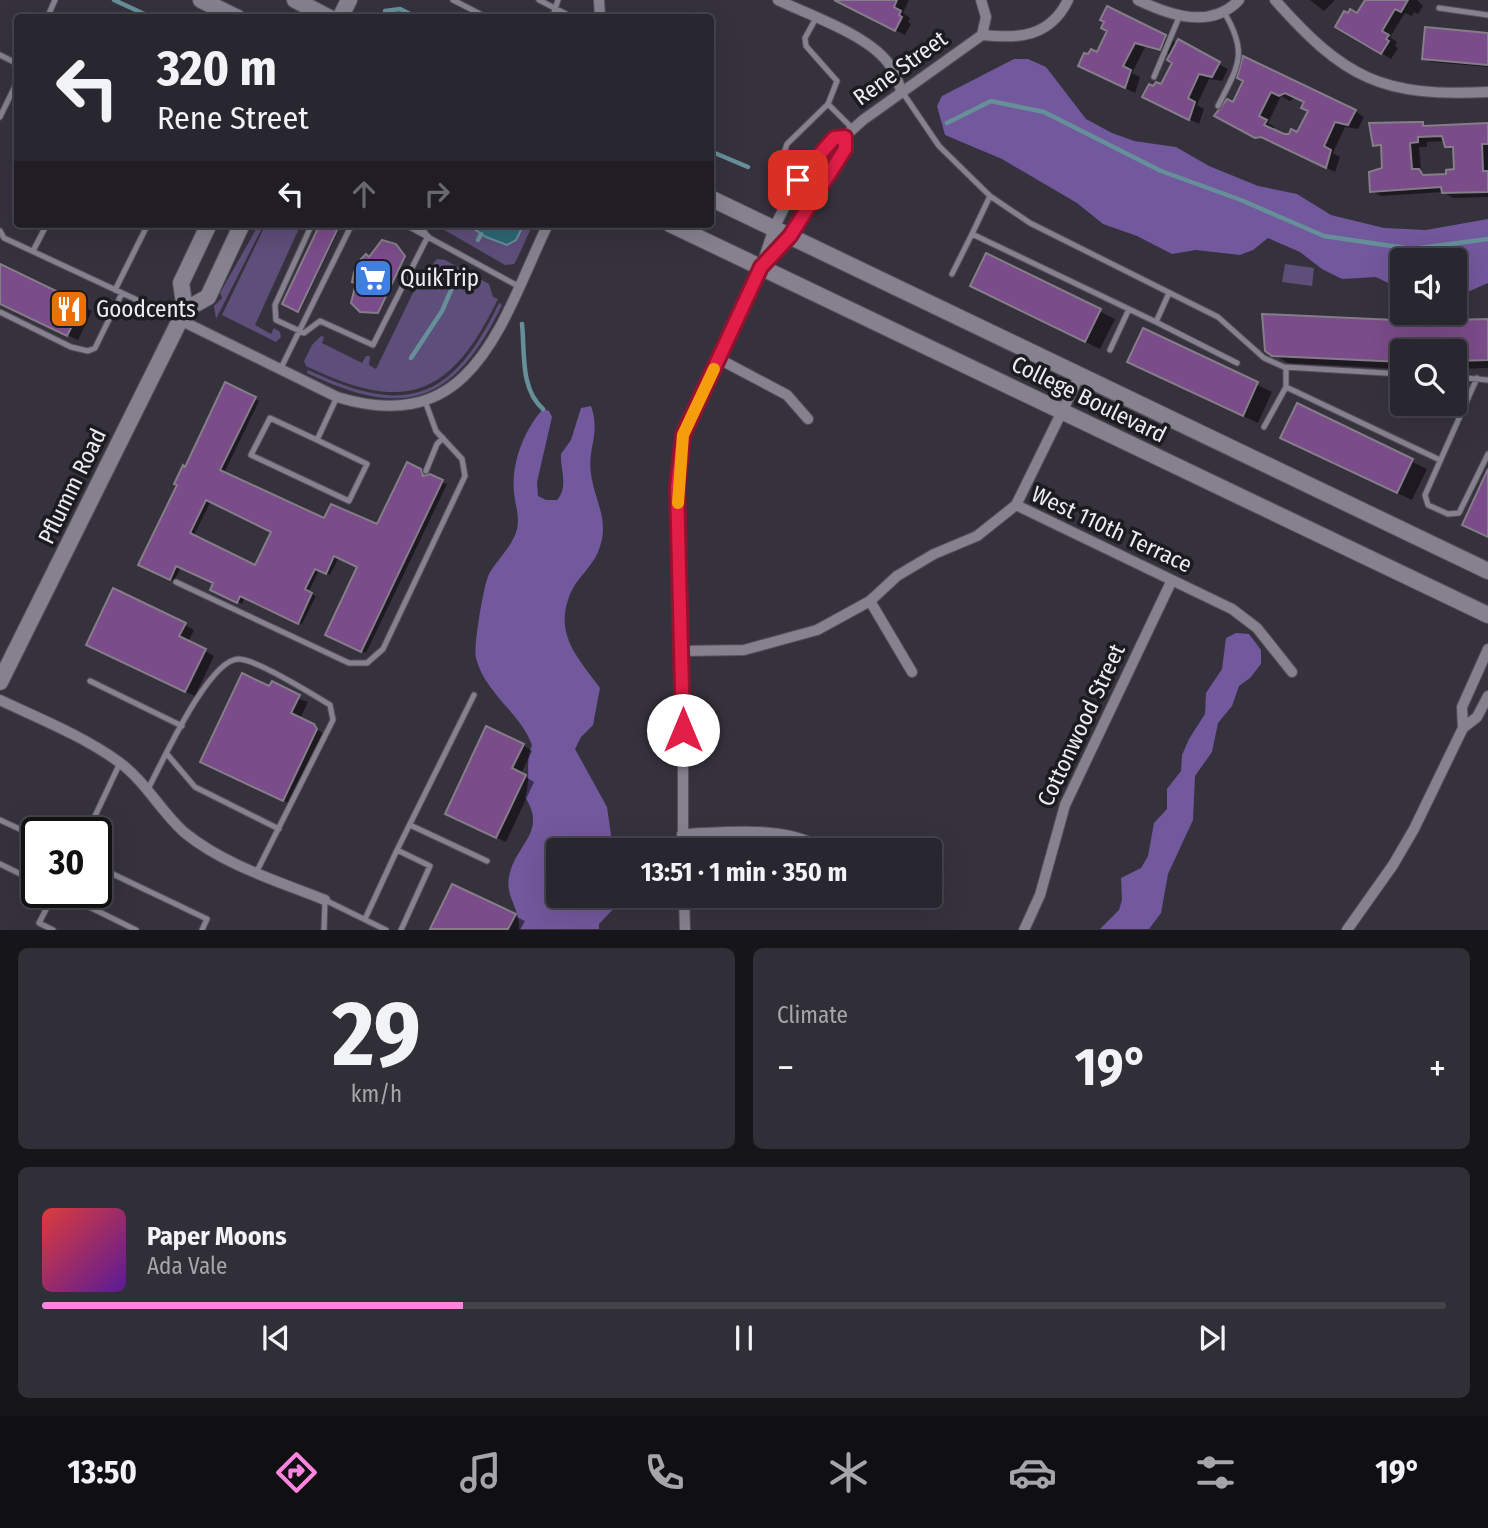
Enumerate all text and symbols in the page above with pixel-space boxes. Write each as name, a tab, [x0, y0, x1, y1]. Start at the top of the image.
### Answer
street label: Rene Street	[848, 24, 953, 111]
text: 320 m	[157, 39, 277, 98]
icon: left	[42, 42, 133, 133]
text: Rene Street	[157, 99, 309, 137]
pin	[768, 150, 828, 210]
icon: arrive	[779, 161, 817, 199]
icon: left	[272, 175, 310, 213]
icon: ahead	[345, 175, 383, 213]
icon: right	[418, 175, 456, 213]
map controls	[1390, 248, 1467, 416]
button: sound	[1390, 248, 1467, 325]
supermarket icon: QuikTrip	[352, 257, 394, 299]
place label: QuikTrip	[400, 264, 479, 292]
restaurant icon: Goodcents	[48, 288, 90, 330]
place label: Goodcents	[96, 295, 196, 323]
button: search	[1390, 339, 1467, 416]
street label: College Boulevard	[1007, 349, 1171, 449]
street label: Pflumm Road	[32, 424, 112, 548]
street label: West 110th Terrace	[1027, 480, 1197, 578]
street label: Cottonwood Street	[1031, 639, 1131, 811]
position arrow	[646, 693, 720, 767]
speed limit sign: 30	[21, 817, 112, 908]
text: 13:51 · 1 min · 350 m	[641, 857, 847, 888]
text: 29	[332, 980, 421, 1089]
text: Climate	[777, 1001, 848, 1029]
text: 19°	[1075, 1036, 1148, 1099]
text: −	[777, 1045, 794, 1091]
text: +	[1429, 1045, 1446, 1091]
text: km/h	[351, 1080, 402, 1108]
text: Paper Moons	[147, 1221, 287, 1252]
text: Ada Vale	[147, 1252, 227, 1280]
icon: previous	[257, 1319, 295, 1357]
icon: pause	[725, 1319, 763, 1357]
icon: next	[1193, 1319, 1231, 1357]
icon: directions	[272, 1448, 321, 1497]
icon: music	[456, 1448, 505, 1497]
icon: phone	[640, 1448, 689, 1497]
icon: climate	[824, 1448, 873, 1497]
icon: car	[1008, 1448, 1057, 1497]
icon: filters	[1191, 1448, 1240, 1497]
text: 13:50	[67, 1453, 137, 1491]
text: 19°	[1375, 1453, 1420, 1491]

